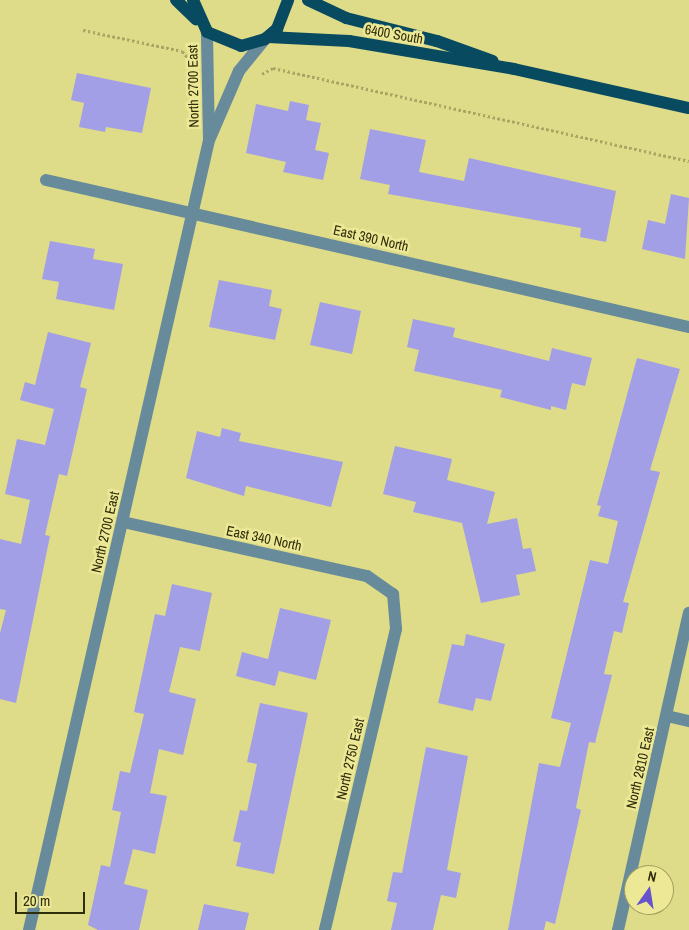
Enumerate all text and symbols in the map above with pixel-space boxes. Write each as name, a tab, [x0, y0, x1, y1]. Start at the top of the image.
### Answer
street label: 6400 South	[364, 21, 424, 47]
street label: North 2700 East	[184, 44, 202, 128]
street label: East 390 North	[332, 221, 410, 255]
street label: North 2700 East	[87, 490, 123, 574]
street label: East 340 North	[225, 522, 303, 554]
street label: North 2750 East	[332, 717, 368, 801]
street label: North 2810 East	[622, 726, 658, 810]
north arrow	[624, 865, 674, 915]
text: N	[646, 867, 658, 886]
scale bar	[18, 882, 88, 914]
text: 20 m	[23, 890, 50, 911]

